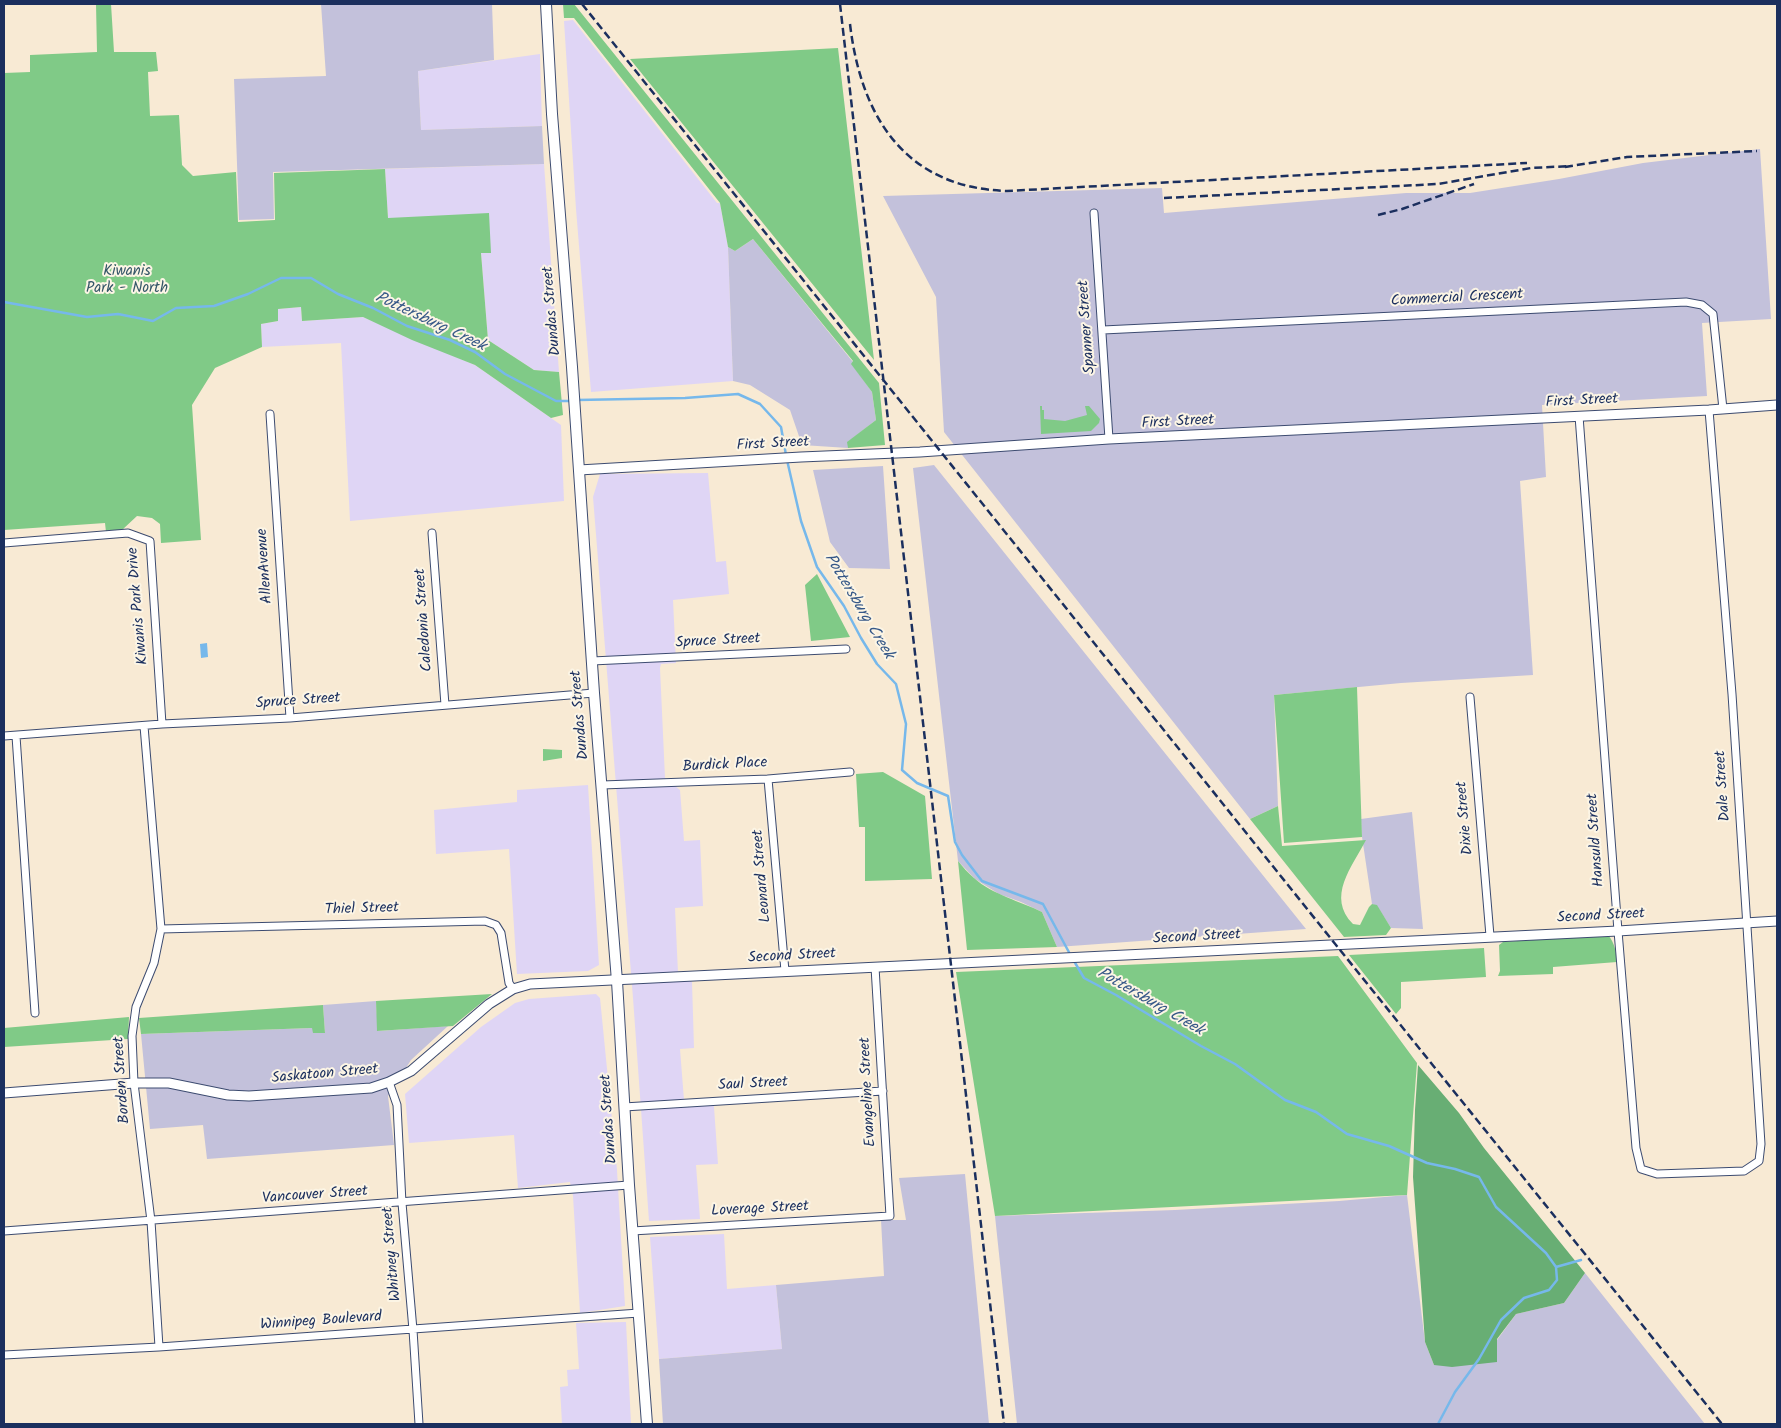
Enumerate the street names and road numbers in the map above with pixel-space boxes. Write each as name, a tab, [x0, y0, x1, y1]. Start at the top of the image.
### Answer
street label: Dundas Street	[540, 265, 566, 357]
street label: Spanner Street	[1076, 280, 1100, 374]
street label: Commercial Crescent	[1390, 287, 1524, 311]
street label: First Street	[1545, 391, 1619, 413]
street label: First Street	[1141, 412, 1215, 434]
street label: First Street	[736, 434, 810, 456]
street label: AllenAvenue	[254, 528, 278, 604]
street label: Kiwanis Park Drive	[125, 546, 153, 666]
street label: Caledonia Street	[412, 568, 438, 672]
street label: Spruce Street	[675, 631, 761, 653]
street label: Dundas Street	[568, 669, 594, 761]
street label: Spruce Street	[255, 690, 341, 714]
street label: Dale Street	[1713, 750, 1735, 822]
street label: Burdick Place	[682, 755, 768, 777]
street label: Dixie Street	[1454, 780, 1478, 856]
street label: Hansuld Street	[1585, 793, 1609, 887]
street label: Leonard Street	[750, 829, 776, 923]
street label: Thiel Street	[325, 900, 399, 920]
street label: Second Street	[1557, 906, 1645, 928]
street label: Second Street	[1153, 927, 1241, 949]
street label: Second Street	[748, 946, 836, 968]
street label: Borden Street	[111, 1036, 135, 1124]
street label: Evangeline Street	[857, 1037, 881, 1147]
street label: Saskatoon Street	[271, 1061, 379, 1089]
street label: Dundas Street	[598, 1074, 622, 1164]
street label: Saul Street	[718, 1074, 788, 1096]
street label: Vancouver Street	[262, 1183, 368, 1209]
street label: Loverage Street	[711, 1198, 809, 1222]
street label: Whitney Street	[380, 1206, 406, 1302]
street label: Winnipeg Boulevard	[260, 1309, 382, 1335]

